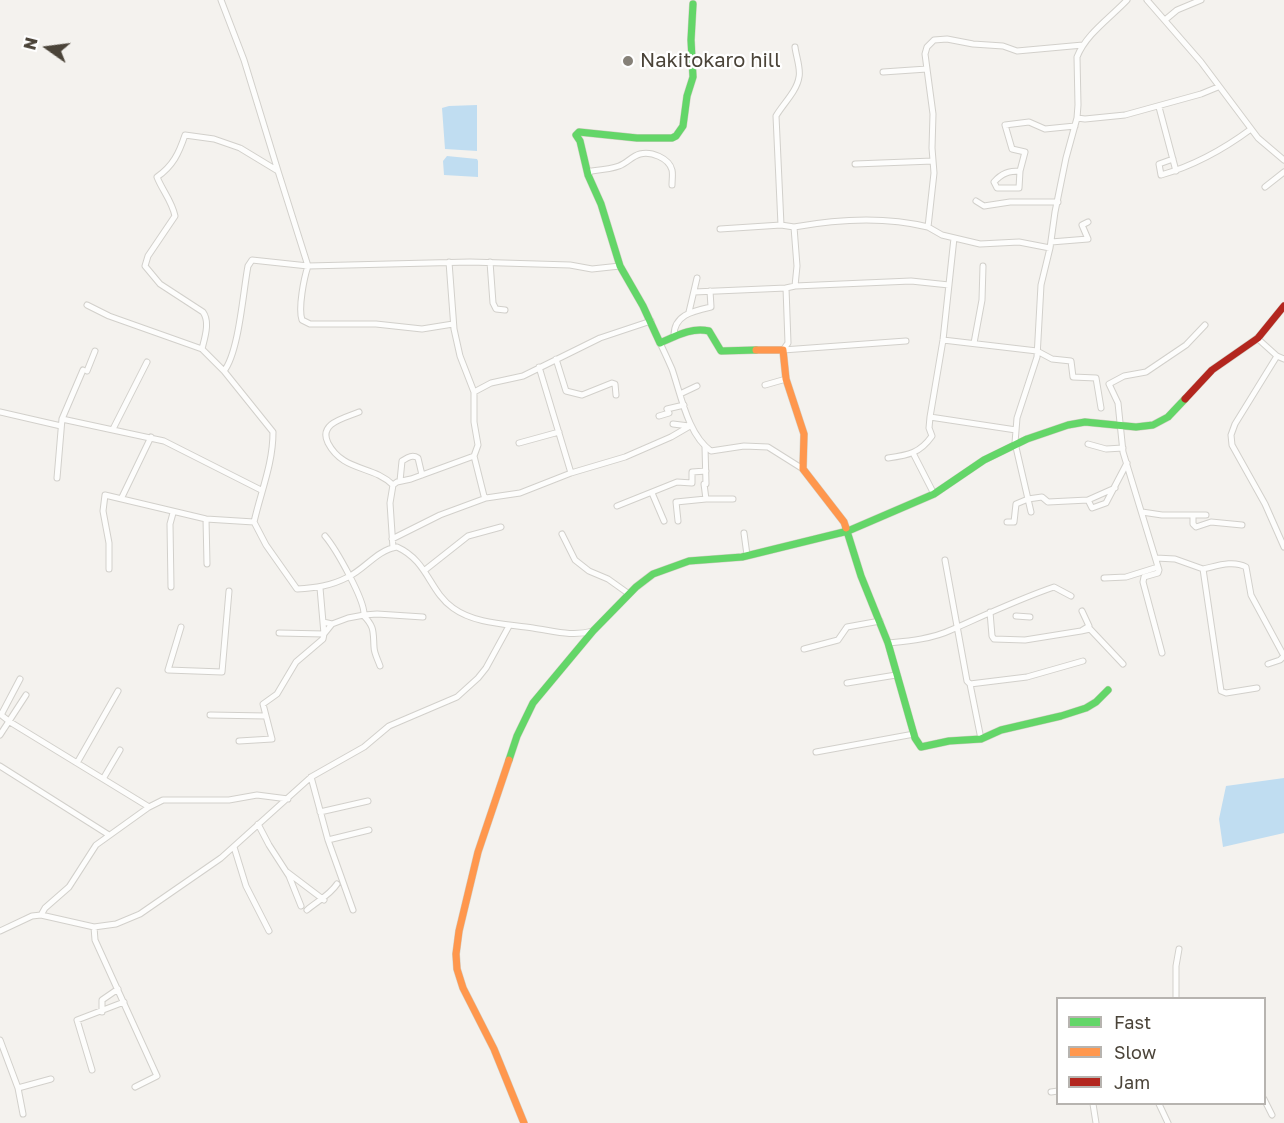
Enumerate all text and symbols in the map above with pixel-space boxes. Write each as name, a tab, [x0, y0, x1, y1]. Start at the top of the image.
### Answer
north arrow	[18, 18, 78, 78]
text: N	[19, 35, 42, 52]
place label: Nakitokaro hill	[640, 49, 781, 73]
marker: Nakitokaro hill	[621, 54, 635, 68]
legend	[1056, 997, 1266, 1105]
text: Fast	[1114, 1011, 1151, 1033]
text: Slow	[1114, 1041, 1156, 1063]
text: Jam	[1114, 1071, 1150, 1093]

